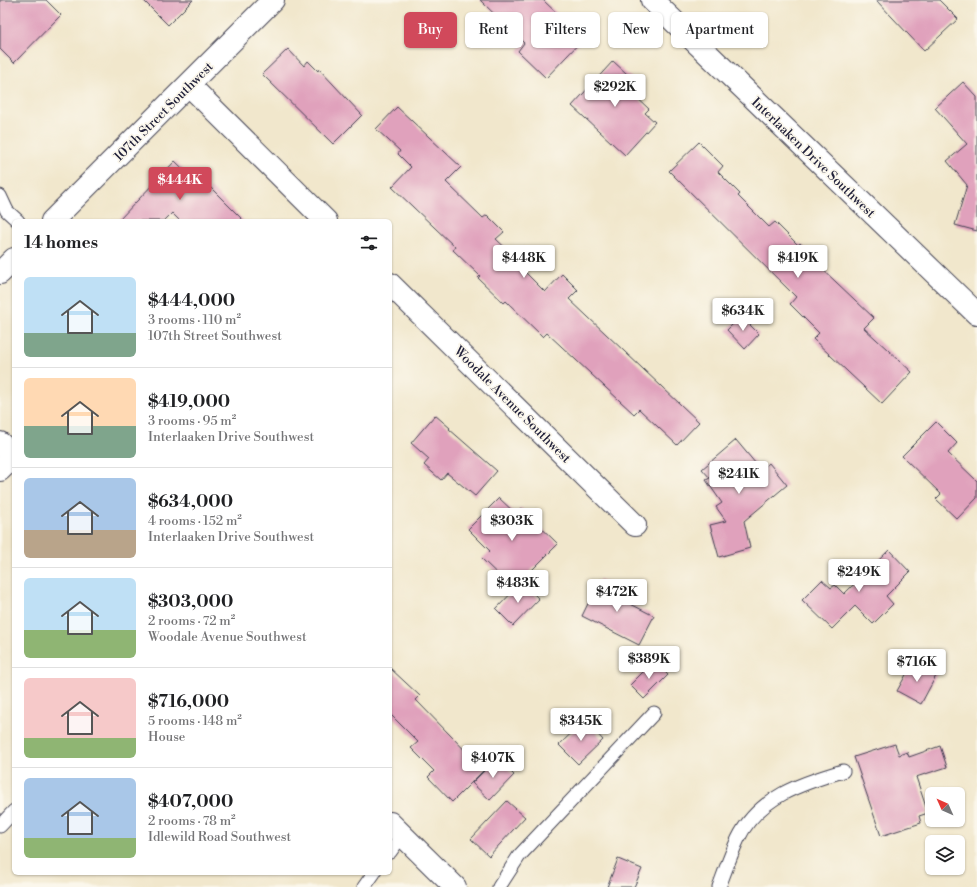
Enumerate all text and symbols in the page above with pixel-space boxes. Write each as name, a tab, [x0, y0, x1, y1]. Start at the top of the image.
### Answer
chip: Buy	[404, 12, 457, 48]
chip: Rent	[465, 12, 523, 48]
chip: Filters	[531, 12, 600, 48]
chip: New	[608, 12, 663, 48]
chip: Apartment	[671, 12, 768, 48]
street label: 107th Street Southwest	[111, 58, 217, 165]
pin: $292K	[587, 74, 643, 108]
text: $292K	[594, 79, 636, 95]
street label: Interlaaken Drive Southwest	[748, 94, 879, 221]
pin: $444K	[152, 167, 208, 201]
text: $444K	[158, 172, 202, 188]
text: 14 homes	[24, 232, 98, 254]
icon: filters	[358, 232, 380, 254]
pin: $448K	[496, 245, 552, 279]
pin: $419K	[770, 245, 826, 279]
text: $448K	[502, 250, 546, 266]
text: $419K	[777, 250, 819, 266]
text: $444,000	[148, 290, 235, 312]
icon: home	[56, 293, 104, 341]
pin: $634K	[715, 298, 771, 332]
text: $634K	[721, 303, 765, 319]
text: 3 rooms · 110 m²	[148, 312, 241, 328]
text: 107th Street Southwest	[148, 328, 282, 344]
street label: Woodale Avenue Southwest	[450, 342, 574, 467]
text: $419,000	[148, 391, 230, 413]
icon: home	[56, 394, 104, 442]
text: 3 rooms · 95 m²	[148, 413, 236, 429]
text: Interlaaken Drive Southwest	[148, 429, 314, 445]
pin: $241K	[711, 461, 767, 495]
text: $241K	[718, 466, 760, 482]
text: $634,000	[148, 491, 233, 513]
icon: home	[56, 494, 104, 542]
pin: $303K	[484, 508, 540, 542]
text: 4 rooms · 152 m²	[148, 513, 242, 529]
text: $303K	[490, 513, 534, 529]
text: Interlaaken Drive Southwest	[148, 529, 314, 545]
pin: $249K	[831, 559, 887, 593]
text: $249K	[837, 564, 881, 580]
pin: $483K	[490, 570, 546, 604]
text: $483K	[496, 575, 540, 591]
pin: $472K	[589, 579, 645, 613]
text: $472K	[596, 584, 638, 600]
text: $303,000	[148, 591, 233, 613]
icon: home	[56, 594, 104, 642]
text: 2 rooms · 72 m²	[148, 613, 235, 629]
text: Woodale Avenue Southwest	[148, 629, 307, 645]
pin: $389K	[621, 646, 677, 680]
pin: $716K	[889, 649, 945, 683]
text: $389K	[628, 651, 670, 667]
text: $716K	[897, 654, 937, 670]
text: $716,000	[148, 691, 229, 713]
icon: home	[56, 694, 104, 742]
pin: $345K	[553, 708, 609, 742]
text: 5 rooms · 148 m²	[148, 713, 242, 729]
text: $345K	[559, 713, 603, 729]
text: House	[148, 729, 185, 745]
pin: $407K	[465, 745, 521, 779]
text: $407K	[471, 750, 515, 766]
north arrow	[925, 787, 965, 827]
map controls	[925, 787, 965, 875]
text: $407,000	[148, 791, 233, 813]
icon: home	[56, 794, 104, 842]
text: 2 rooms · 78 m²	[148, 813, 236, 829]
text: Idlewild Road Southwest	[148, 829, 291, 845]
button: layers	[925, 835, 965, 875]

